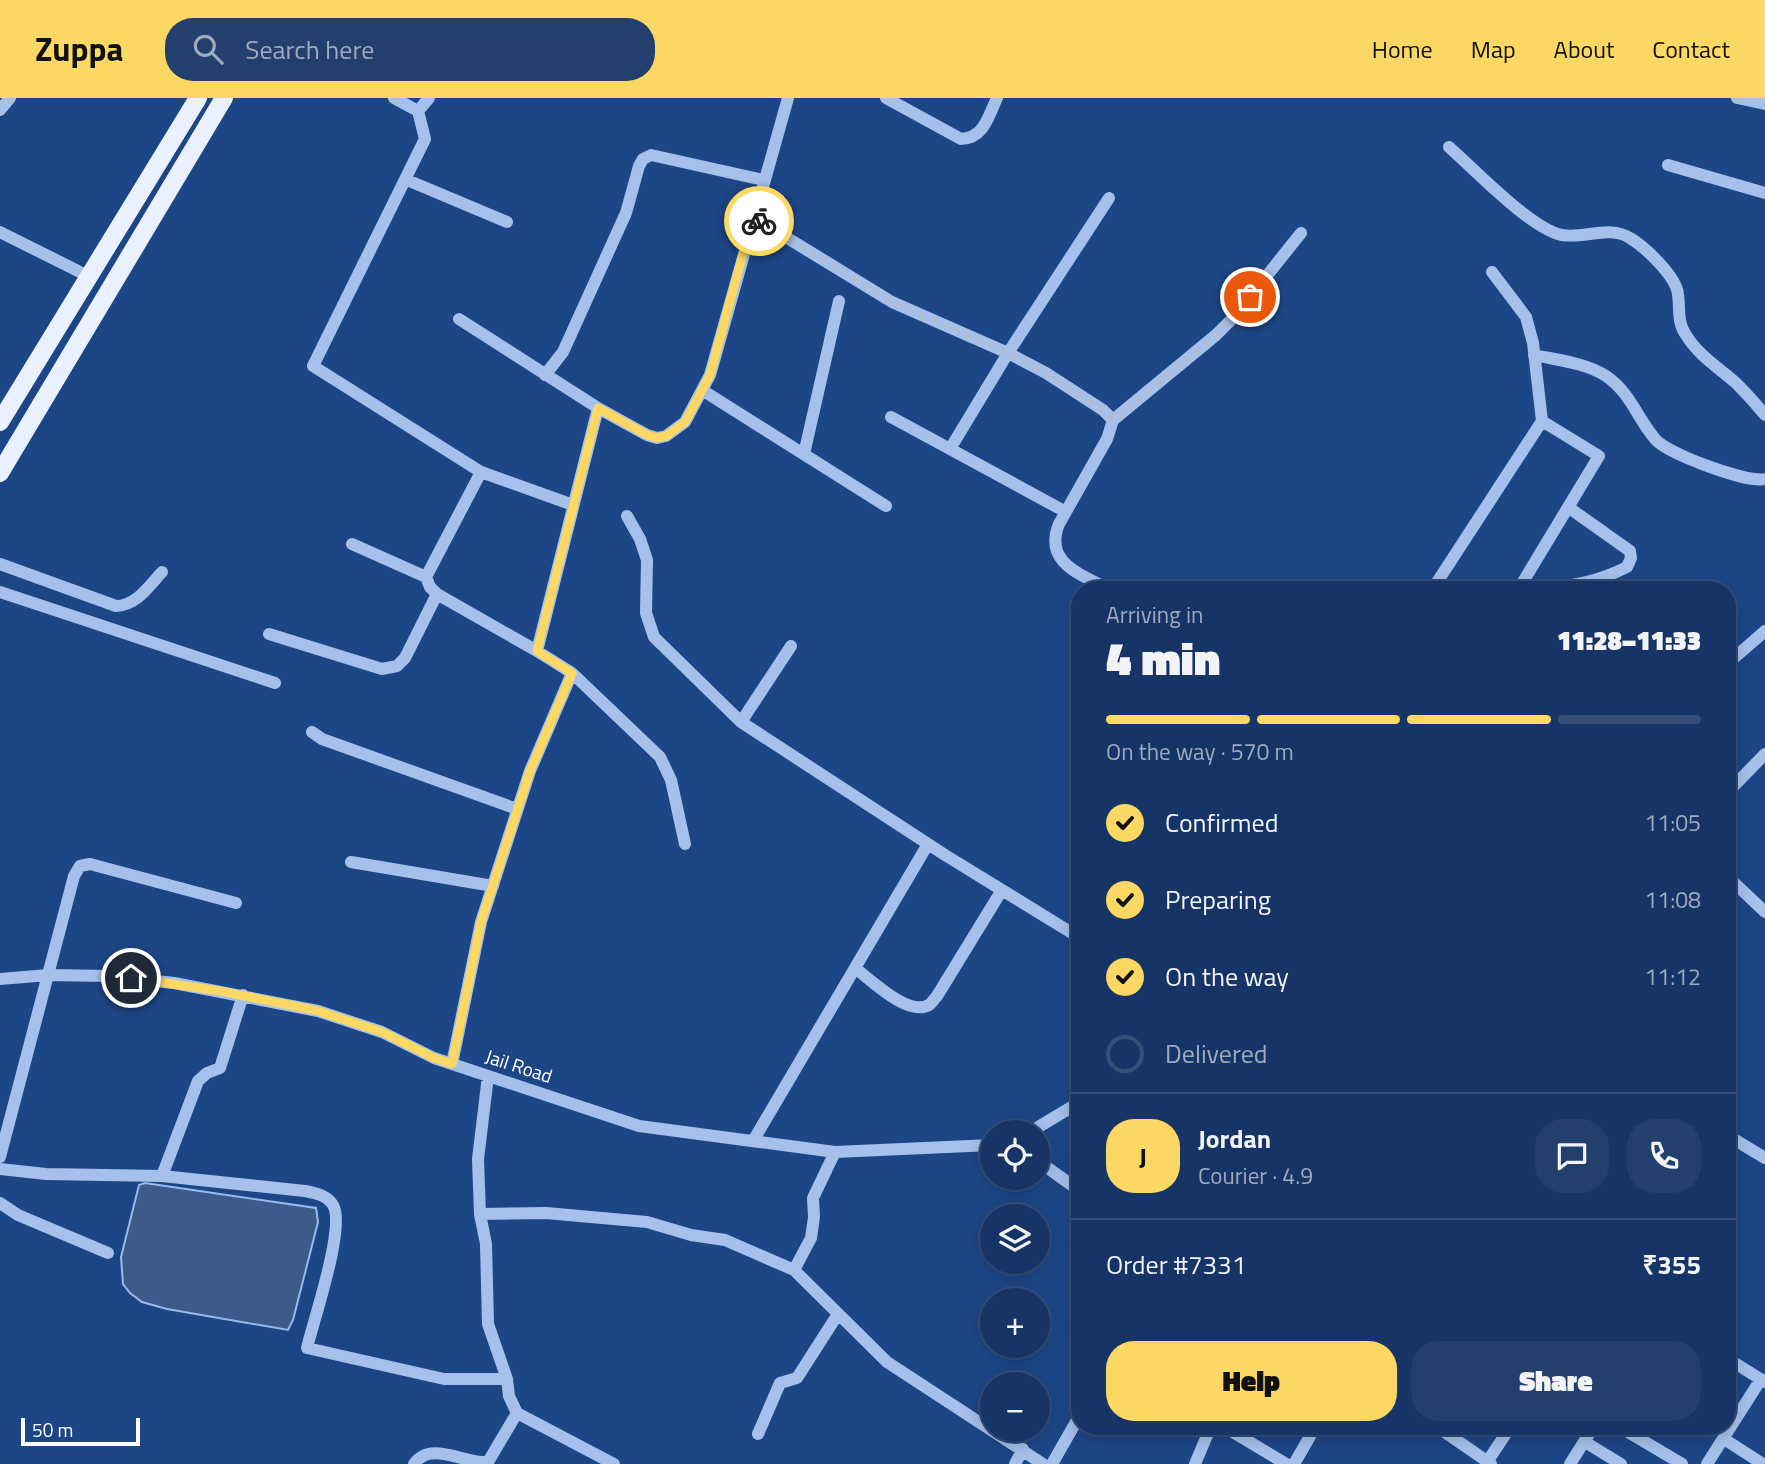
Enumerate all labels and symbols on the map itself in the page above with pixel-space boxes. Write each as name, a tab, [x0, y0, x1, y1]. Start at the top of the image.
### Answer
courier	[724, 186, 794, 256]
pin	[1220, 267, 1280, 327]
pin	[101, 948, 161, 1008]
street label: Jail Road	[482, 1041, 556, 1090]
scale bar	[21, 1415, 140, 1447]

